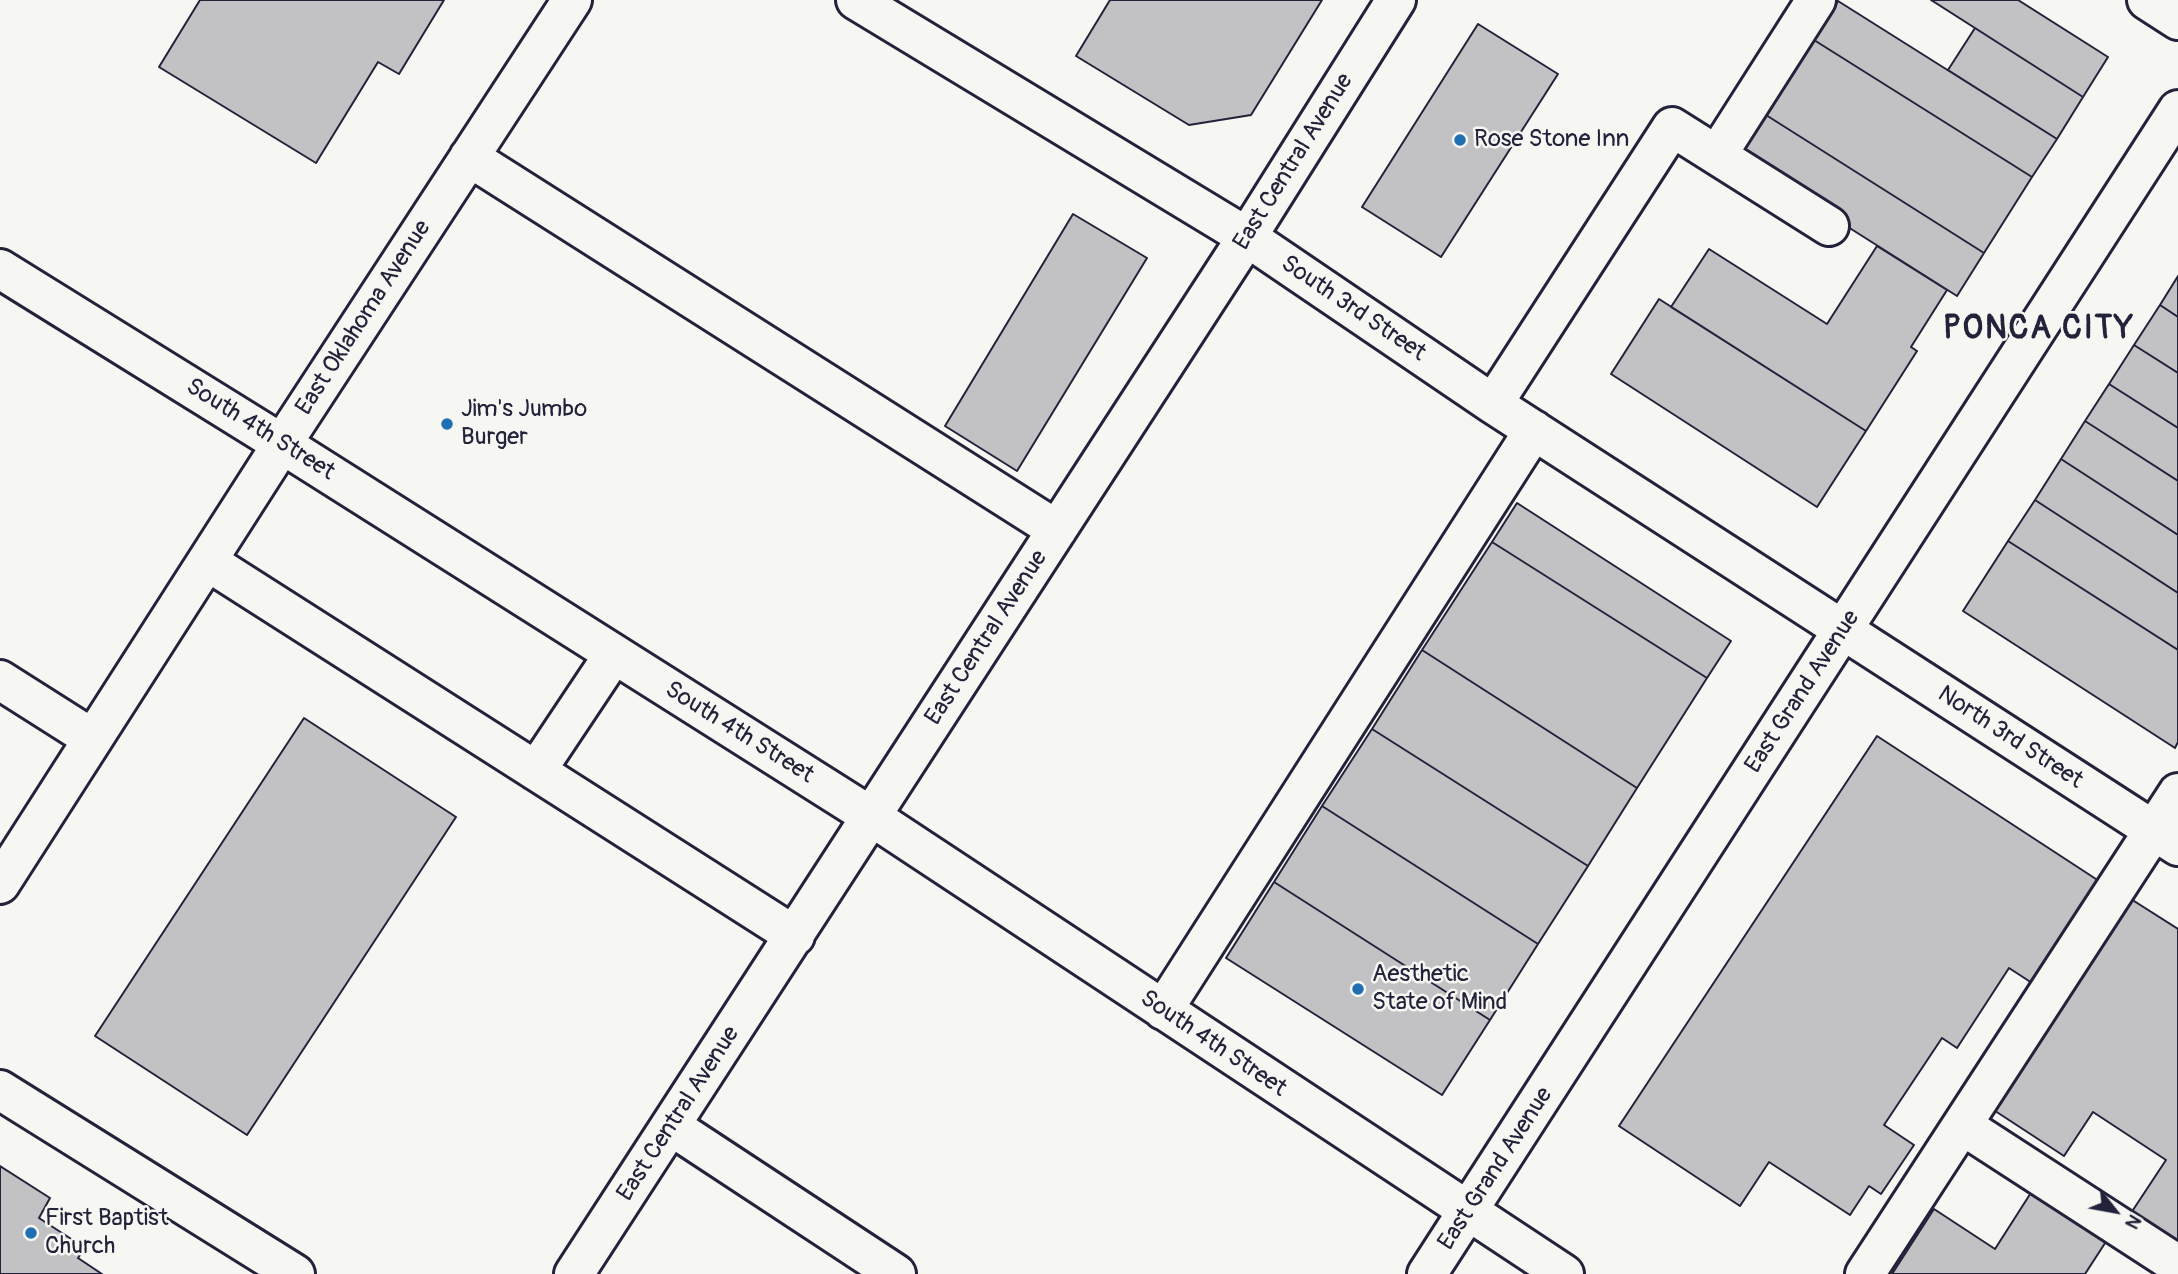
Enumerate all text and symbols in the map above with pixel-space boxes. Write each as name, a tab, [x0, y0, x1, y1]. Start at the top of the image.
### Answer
street label: East Central Avenue	[1228, 68, 1360, 256]
place label: Rose Stone Inn	[1474, 126, 1629, 154]
marker: Rose Stone Inn	[1452, 132, 1468, 148]
street label: East Oklahoma Avenue	[290, 215, 438, 421]
street label: South 3rd Street	[1275, 250, 1431, 368]
district label: PONCA CITY	[1944, 311, 2134, 349]
street label: South 4th Street	[180, 373, 340, 487]
place label: Jim's Jumbo Burger	[461, 396, 587, 452]
marker: Jim's Jumbo Burger	[439, 416, 455, 432]
street label: East Central Avenue	[920, 545, 1054, 731]
street label: East Grand Avenue	[1740, 605, 1866, 779]
street label: South 4th Street	[659, 676, 819, 790]
street label: North 3rd Street	[1932, 680, 2088, 796]
place label: Aesthetic State of Mind	[1372, 961, 1507, 1017]
marker: Aesthetic State of Mind	[1350, 981, 1366, 997]
street label: South 4th Street	[1134, 984, 1292, 1104]
street label: East Central Avenue	[612, 1021, 746, 1207]
street label: East Grand Avenue	[1433, 1082, 1559, 1256]
north arrow	[2080, 1176, 2150, 1246]
place label: First Baptist Church	[45, 1205, 168, 1261]
text: N	[2119, 1210, 2147, 1234]
marker: First Baptist Church	[23, 1225, 39, 1241]

